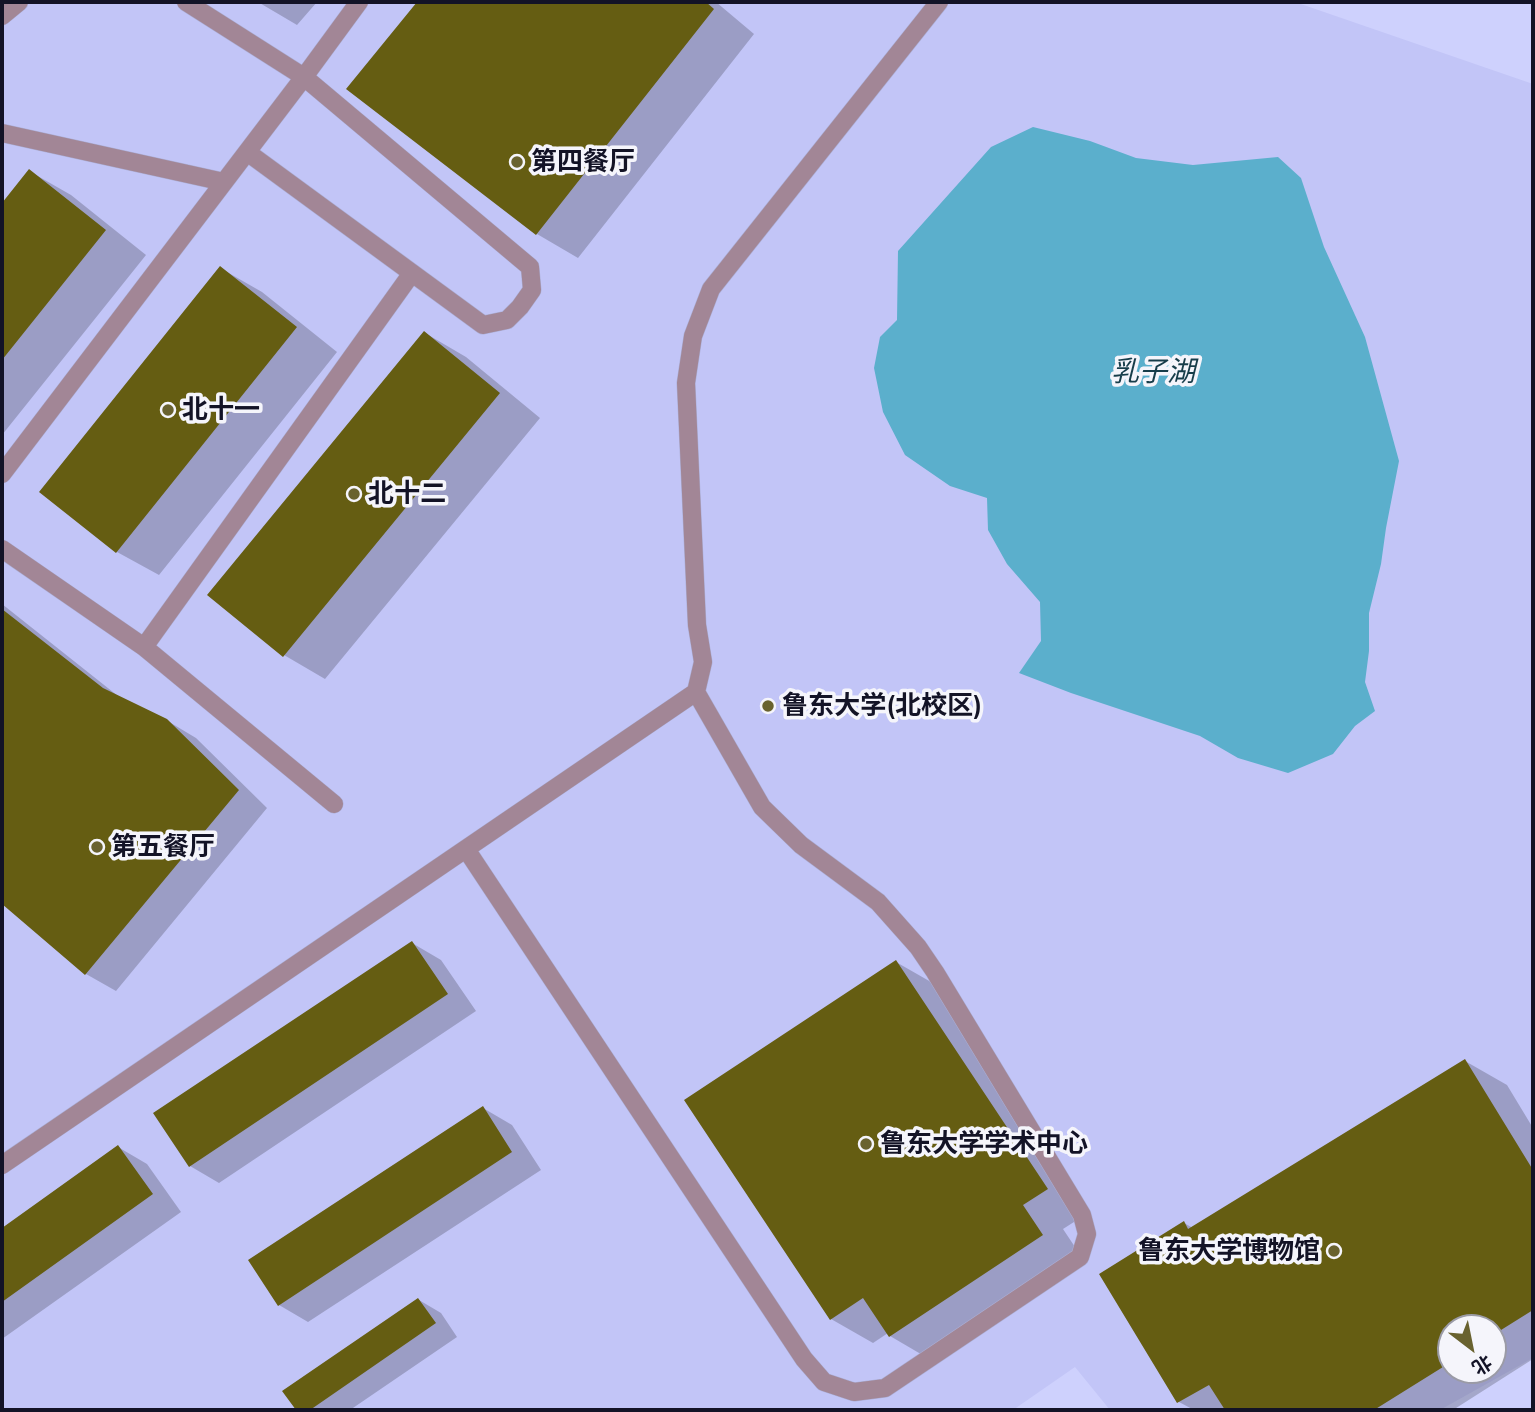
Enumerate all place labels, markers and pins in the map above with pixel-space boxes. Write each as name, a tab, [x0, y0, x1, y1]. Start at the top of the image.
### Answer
place label: 第四餐厅	[531, 146, 635, 178]
marker: 第四餐厅	[509, 154, 525, 170]
place label: 北十一	[182, 394, 260, 426]
marker: 北十一	[160, 402, 176, 418]
place label: 北十二	[368, 478, 446, 510]
marker: 北十二	[346, 486, 362, 502]
place label: 鲁东大学(北校区)	[782, 690, 983, 722]
marker: 鲁东大学(北校区)	[760, 698, 776, 714]
place label: 第五餐厅	[111, 831, 215, 863]
marker: 第五餐厅	[89, 839, 105, 855]
place label: 鲁东大学学术中心	[880, 1128, 1088, 1160]
marker: 鲁东大学学术中心	[858, 1136, 874, 1152]
place label: 鲁东大学博物馆	[1138, 1235, 1320, 1267]
marker: 鲁东大学博物馆	[1326, 1243, 1342, 1259]

